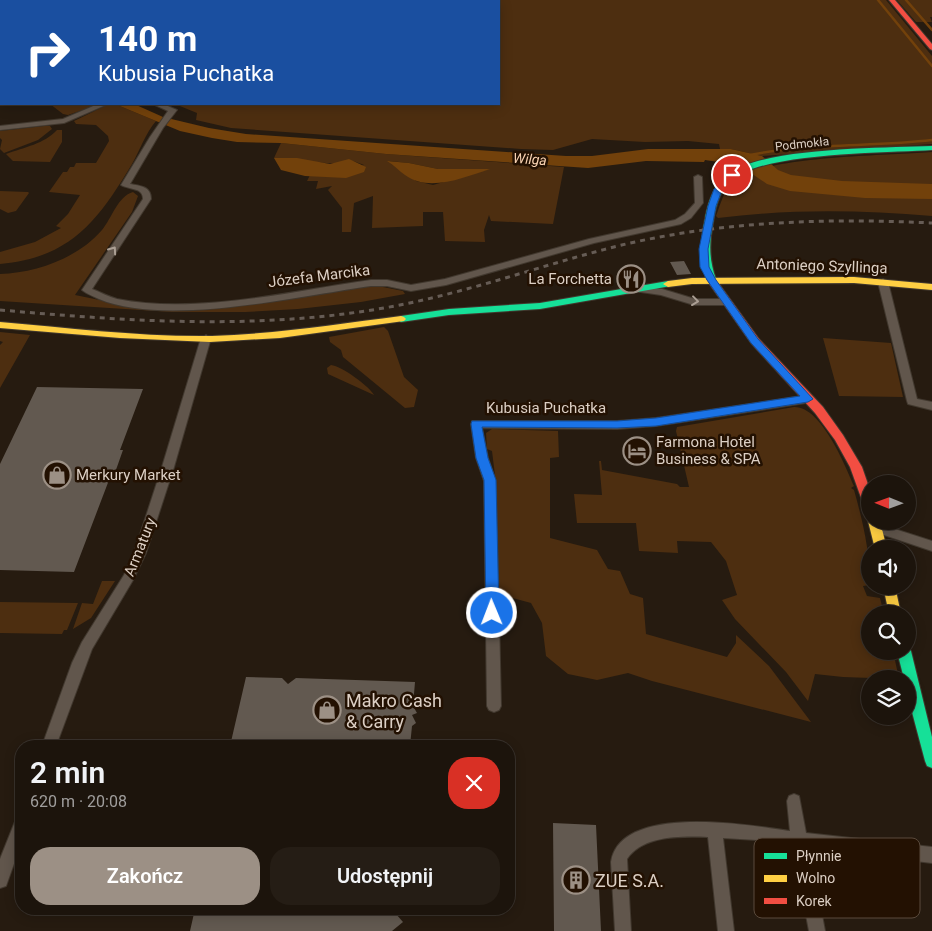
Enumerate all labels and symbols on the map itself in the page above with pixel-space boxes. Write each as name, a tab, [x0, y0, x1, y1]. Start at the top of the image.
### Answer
street label: Podmokła	[774, 134, 830, 154]
water label: Wilga	[513, 150, 547, 168]
pin	[711, 154, 753, 196]
one-way arrow	[107, 246, 116, 255]
street label: Antoniego Szyllinga	[756, 255, 888, 277]
street label: Józefa Marcika	[267, 261, 371, 291]
restaurant icon: La Forchetta	[616, 264, 646, 294]
place label: La Forchetta	[528, 270, 612, 288]
one-way arrow	[691, 295, 699, 306]
street label: Kubusia Puchatka	[486, 399, 606, 417]
place label: Farmona Hotel Business & SPA	[656, 433, 761, 468]
hotel icon: Farmona Hotel Business & SPA	[622, 436, 652, 466]
shop icon: Merkury Market	[42, 460, 72, 490]
place label: Merkury Market	[76, 466, 181, 484]
north arrow	[861, 475, 916, 530]
street label: Armatury	[120, 515, 160, 579]
position arrow	[465, 586, 517, 638]
place label: Makro Cash & Carry	[346, 690, 442, 732]
shop icon: Makro Cash & Carry	[312, 695, 342, 725]
legend	[754, 838, 920, 918]
text: Płynnie	[796, 848, 842, 864]
building icon: ZUE S.A.	[561, 865, 591, 895]
place label: ZUE S.A.	[595, 870, 664, 891]
text: Wolno	[796, 870, 835, 886]
text: Korek	[796, 893, 833, 909]

